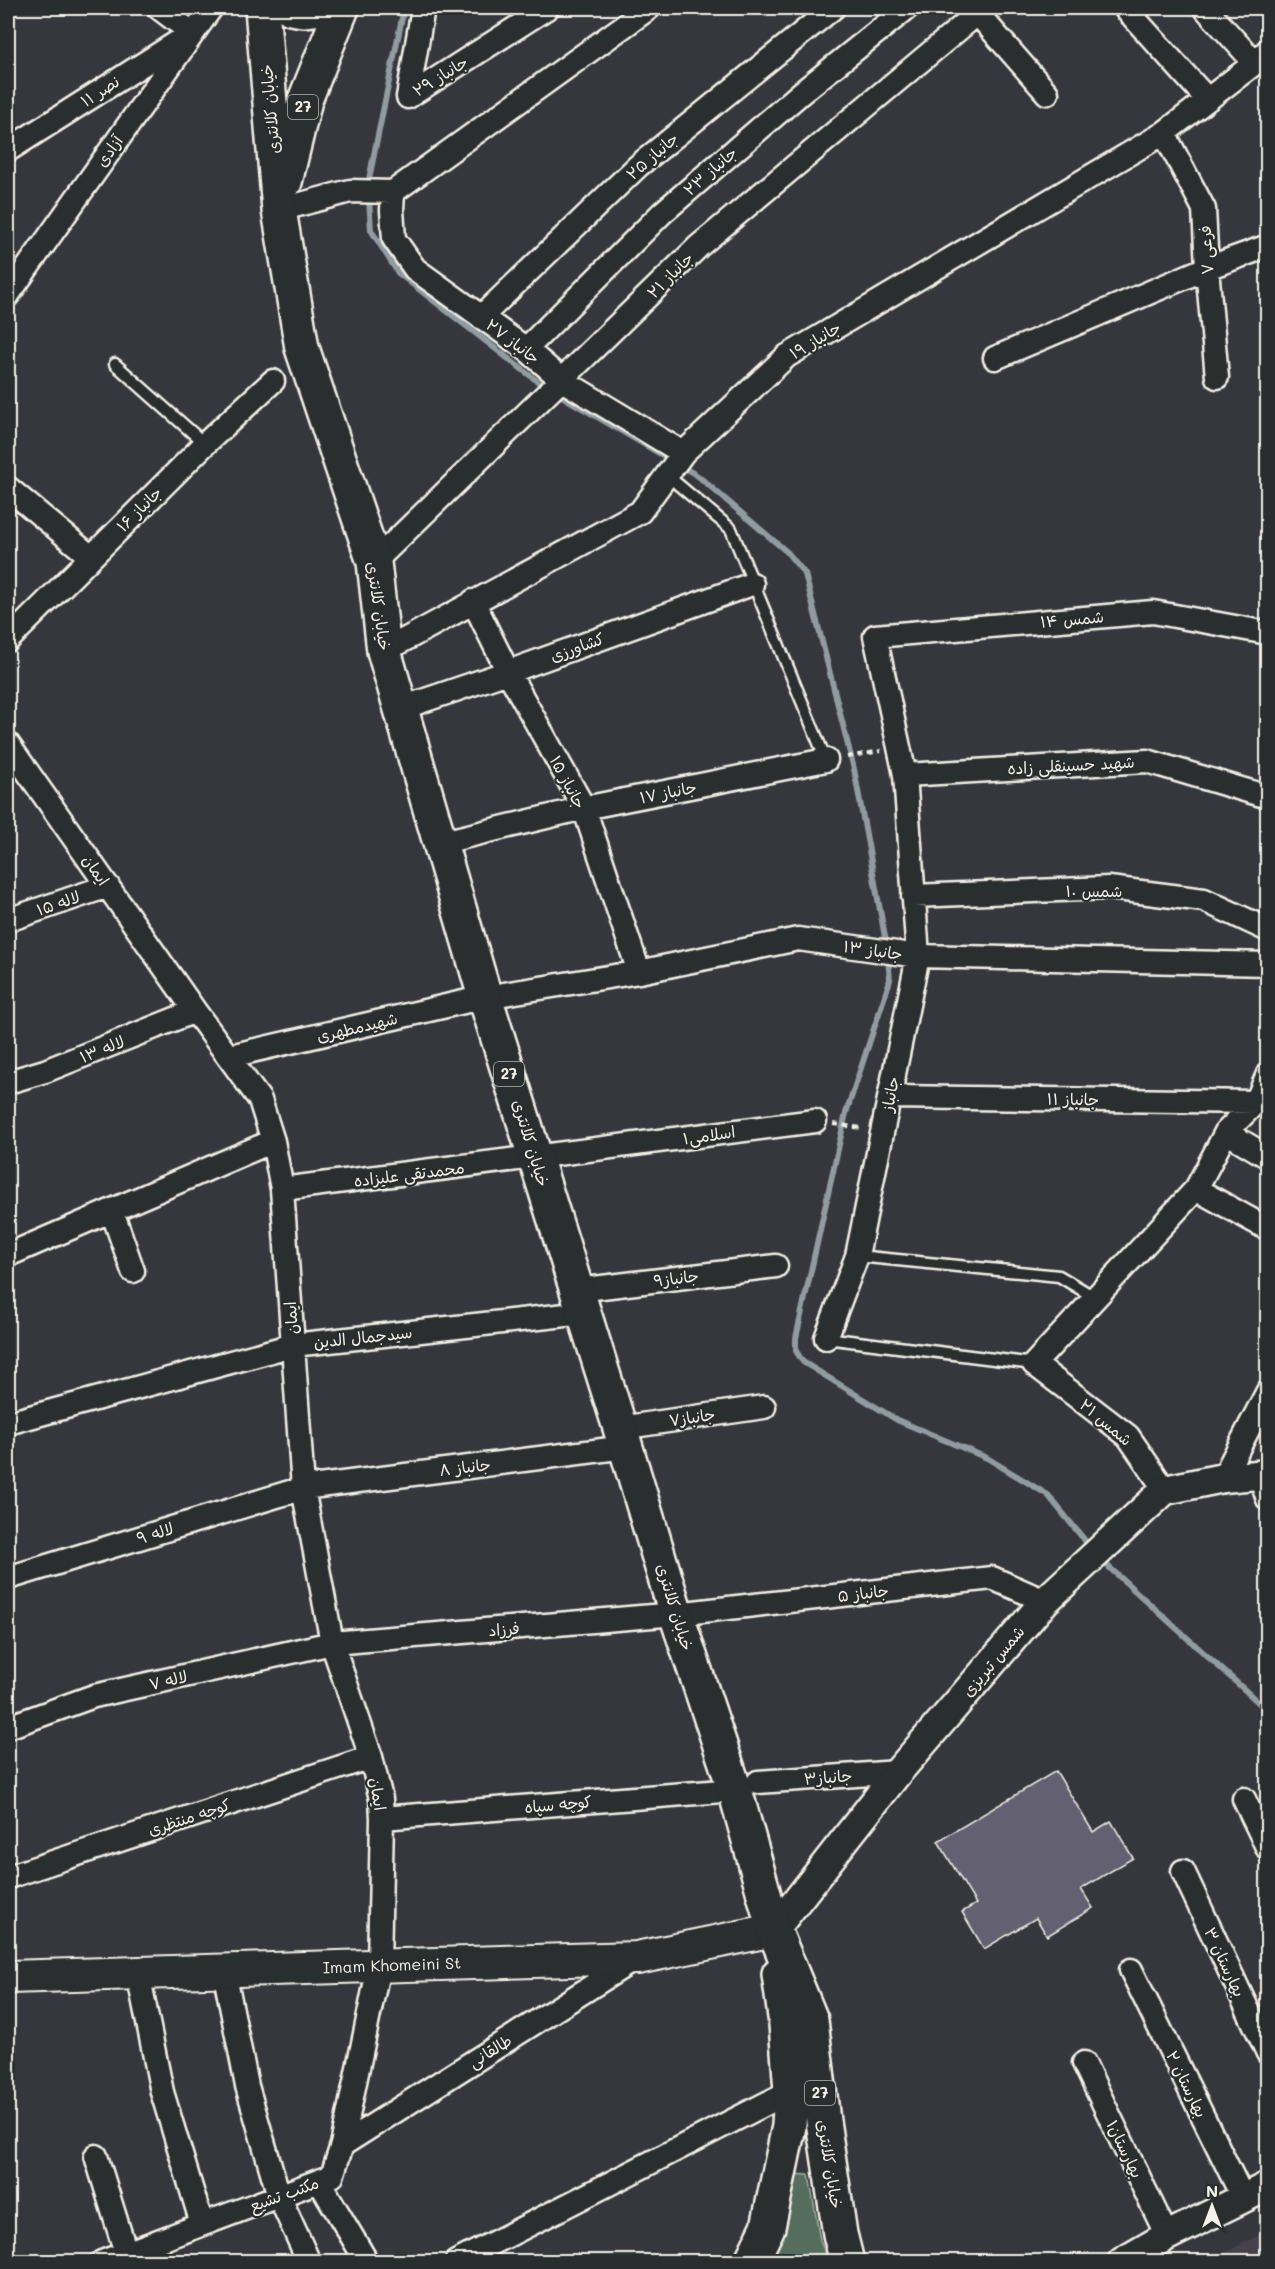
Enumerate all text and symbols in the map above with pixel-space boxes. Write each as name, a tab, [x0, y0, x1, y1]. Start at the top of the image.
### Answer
street label: جانباز ۲۹	[408, 50, 471, 101]
street label: خیابان کلانتری	[255, 63, 284, 155]
street label: نصر ۱۱	[76, 70, 123, 111]
road number: 27	[288, 95, 318, 119]
street label: جانباز ۲۵	[621, 127, 682, 184]
street label: آزادی	[90, 130, 128, 171]
street label: جانباز ۲۳	[678, 142, 741, 200]
street label: فرعی ۷	[1194, 225, 1218, 275]
street label: جانباز ۲۱	[642, 247, 697, 302]
street label: جانباز ۲۷	[482, 313, 545, 368]
street label: جانباز ۱۹	[785, 316, 844, 363]
street label: جانباز ۱۶	[111, 481, 166, 536]
street label: خیابان کلانتری	[363, 560, 396, 652]
street label: شمس ۱۴	[1039, 605, 1105, 632]
street label: کشاورزی	[547, 627, 607, 666]
street label: شهید حسینقلی زاده	[1007, 751, 1135, 779]
street label: جانباز ۱۵	[546, 752, 591, 812]
street label: جانباز ۱۷	[638, 776, 698, 807]
street label: ایمان	[78, 850, 115, 889]
street label: شمس ۱۰	[1066, 880, 1122, 901]
street label: لاله ۱۵	[33, 885, 82, 920]
street label: جانباز ۱۳	[842, 935, 904, 964]
street label: شهیدمطهری	[314, 1007, 399, 1046]
street label: لاله ۱۳	[76, 1030, 127, 1067]
road number: 27	[494, 1062, 524, 1086]
street label: جانباز	[875, 1075, 903, 1115]
street label: جانباز ۱۱	[1047, 1088, 1099, 1109]
street label: خیابان کلانتری	[508, 1097, 555, 1189]
street label: اسلامی۱	[681, 1120, 737, 1150]
street label: محمدتقی علیزاده	[352, 1156, 466, 1192]
street label: جانباز۹	[652, 1264, 700, 1291]
street label: ایمان	[279, 1301, 302, 1335]
street label: سیدجمال الدین	[313, 1321, 413, 1352]
street label: شمس ۲۱	[1076, 1393, 1137, 1450]
street label: جانباز۷	[667, 1403, 716, 1430]
street label: جانباز ۸	[438, 1453, 492, 1480]
street label: لاله ۹	[134, 1517, 176, 1548]
street label: خیابان کلانتری	[652, 1561, 699, 1653]
street label: جانباز ۵	[836, 1579, 890, 1606]
street label: فرزاد	[488, 1617, 520, 1640]
street label: شمس تبریزی	[957, 1621, 1028, 1701]
street label: لاله ۷	[147, 1665, 189, 1694]
street label: جانباز۳	[803, 1764, 853, 1789]
street label: ایمان	[366, 1776, 391, 1812]
street label: کوچه سپاه	[523, 1790, 593, 1818]
street label: کوچه منتظری	[145, 1793, 233, 1841]
street label: بهارستان ۳	[1200, 1924, 1251, 2000]
street label: Imam Khomeini St	[323, 1952, 461, 1977]
street label: طالقانی	[464, 2029, 516, 2073]
street label: بهارستان ۲	[1162, 2047, 1213, 2121]
road number: 27	[805, 2081, 835, 2105]
street label: بهارستان۱	[1102, 2116, 1148, 2181]
street label: خیابان کلانتری	[813, 2118, 848, 2210]
street label: مکتب تشیع	[246, 2171, 322, 2218]
north arrow	[1182, 2176, 1242, 2236]
text: N	[1206, 2180, 1218, 2201]

